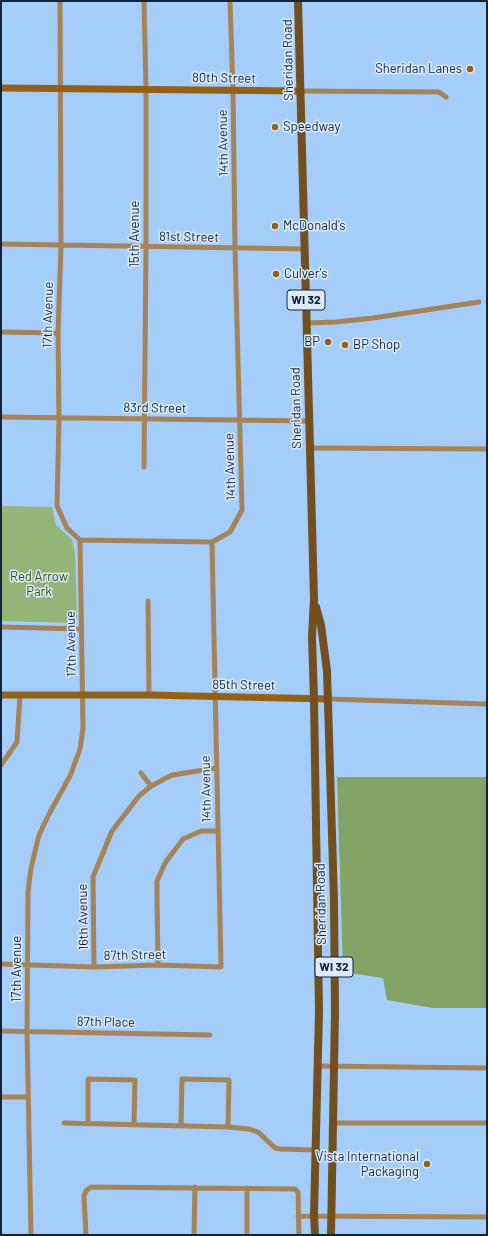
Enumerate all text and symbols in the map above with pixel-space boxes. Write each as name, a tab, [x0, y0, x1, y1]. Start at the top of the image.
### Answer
street label: Sheridan Road	[279, 19, 297, 101]
place label: Sheridan Lanes	[375, 61, 462, 77]
marker: Sheridan Lanes	[465, 64, 475, 74]
street label: 80th Street	[192, 70, 256, 86]
street label: 14th Avenue	[215, 109, 231, 177]
place label: Speedway	[283, 119, 340, 135]
marker: Speedway	[270, 122, 280, 132]
street label: 15th Avenue	[127, 201, 143, 267]
place label: McDonald's	[283, 218, 346, 234]
marker: McDonald's	[270, 221, 280, 231]
street label: 81st Street	[159, 229, 219, 245]
place label: Culver's	[284, 266, 327, 282]
marker: Culver's	[271, 269, 281, 279]
street label: 17th Avenue	[40, 282, 56, 348]
road number: WI 32	[287, 290, 325, 310]
place label: BP	[304, 334, 320, 350]
marker: BP	[323, 337, 333, 347]
place label: BP Shop	[353, 337, 400, 353]
marker: BP Shop	[340, 340, 350, 350]
street label: Sheridan Road	[287, 367, 305, 449]
street label: 83rd Street	[123, 400, 187, 416]
street label: 14th Avenue	[221, 433, 239, 501]
park label: Red Arrow Park	[10, 569, 68, 600]
street label: 17th Avenue	[63, 611, 79, 677]
street label: 85th Street	[212, 677, 276, 693]
street label: 14th Avenue	[198, 755, 214, 823]
street label: Sheridan Road	[312, 863, 330, 945]
street label: 16th Avenue	[75, 883, 91, 951]
street label: 17th Avenue	[9, 936, 25, 1002]
street label: 87th Street	[103, 947, 167, 963]
road number: WI 32	[315, 957, 353, 977]
street label: 87th Place	[77, 1014, 135, 1030]
place label: Vista International Packaging	[316, 1149, 419, 1180]
marker: Vista International Packaging	[422, 1159, 432, 1169]

